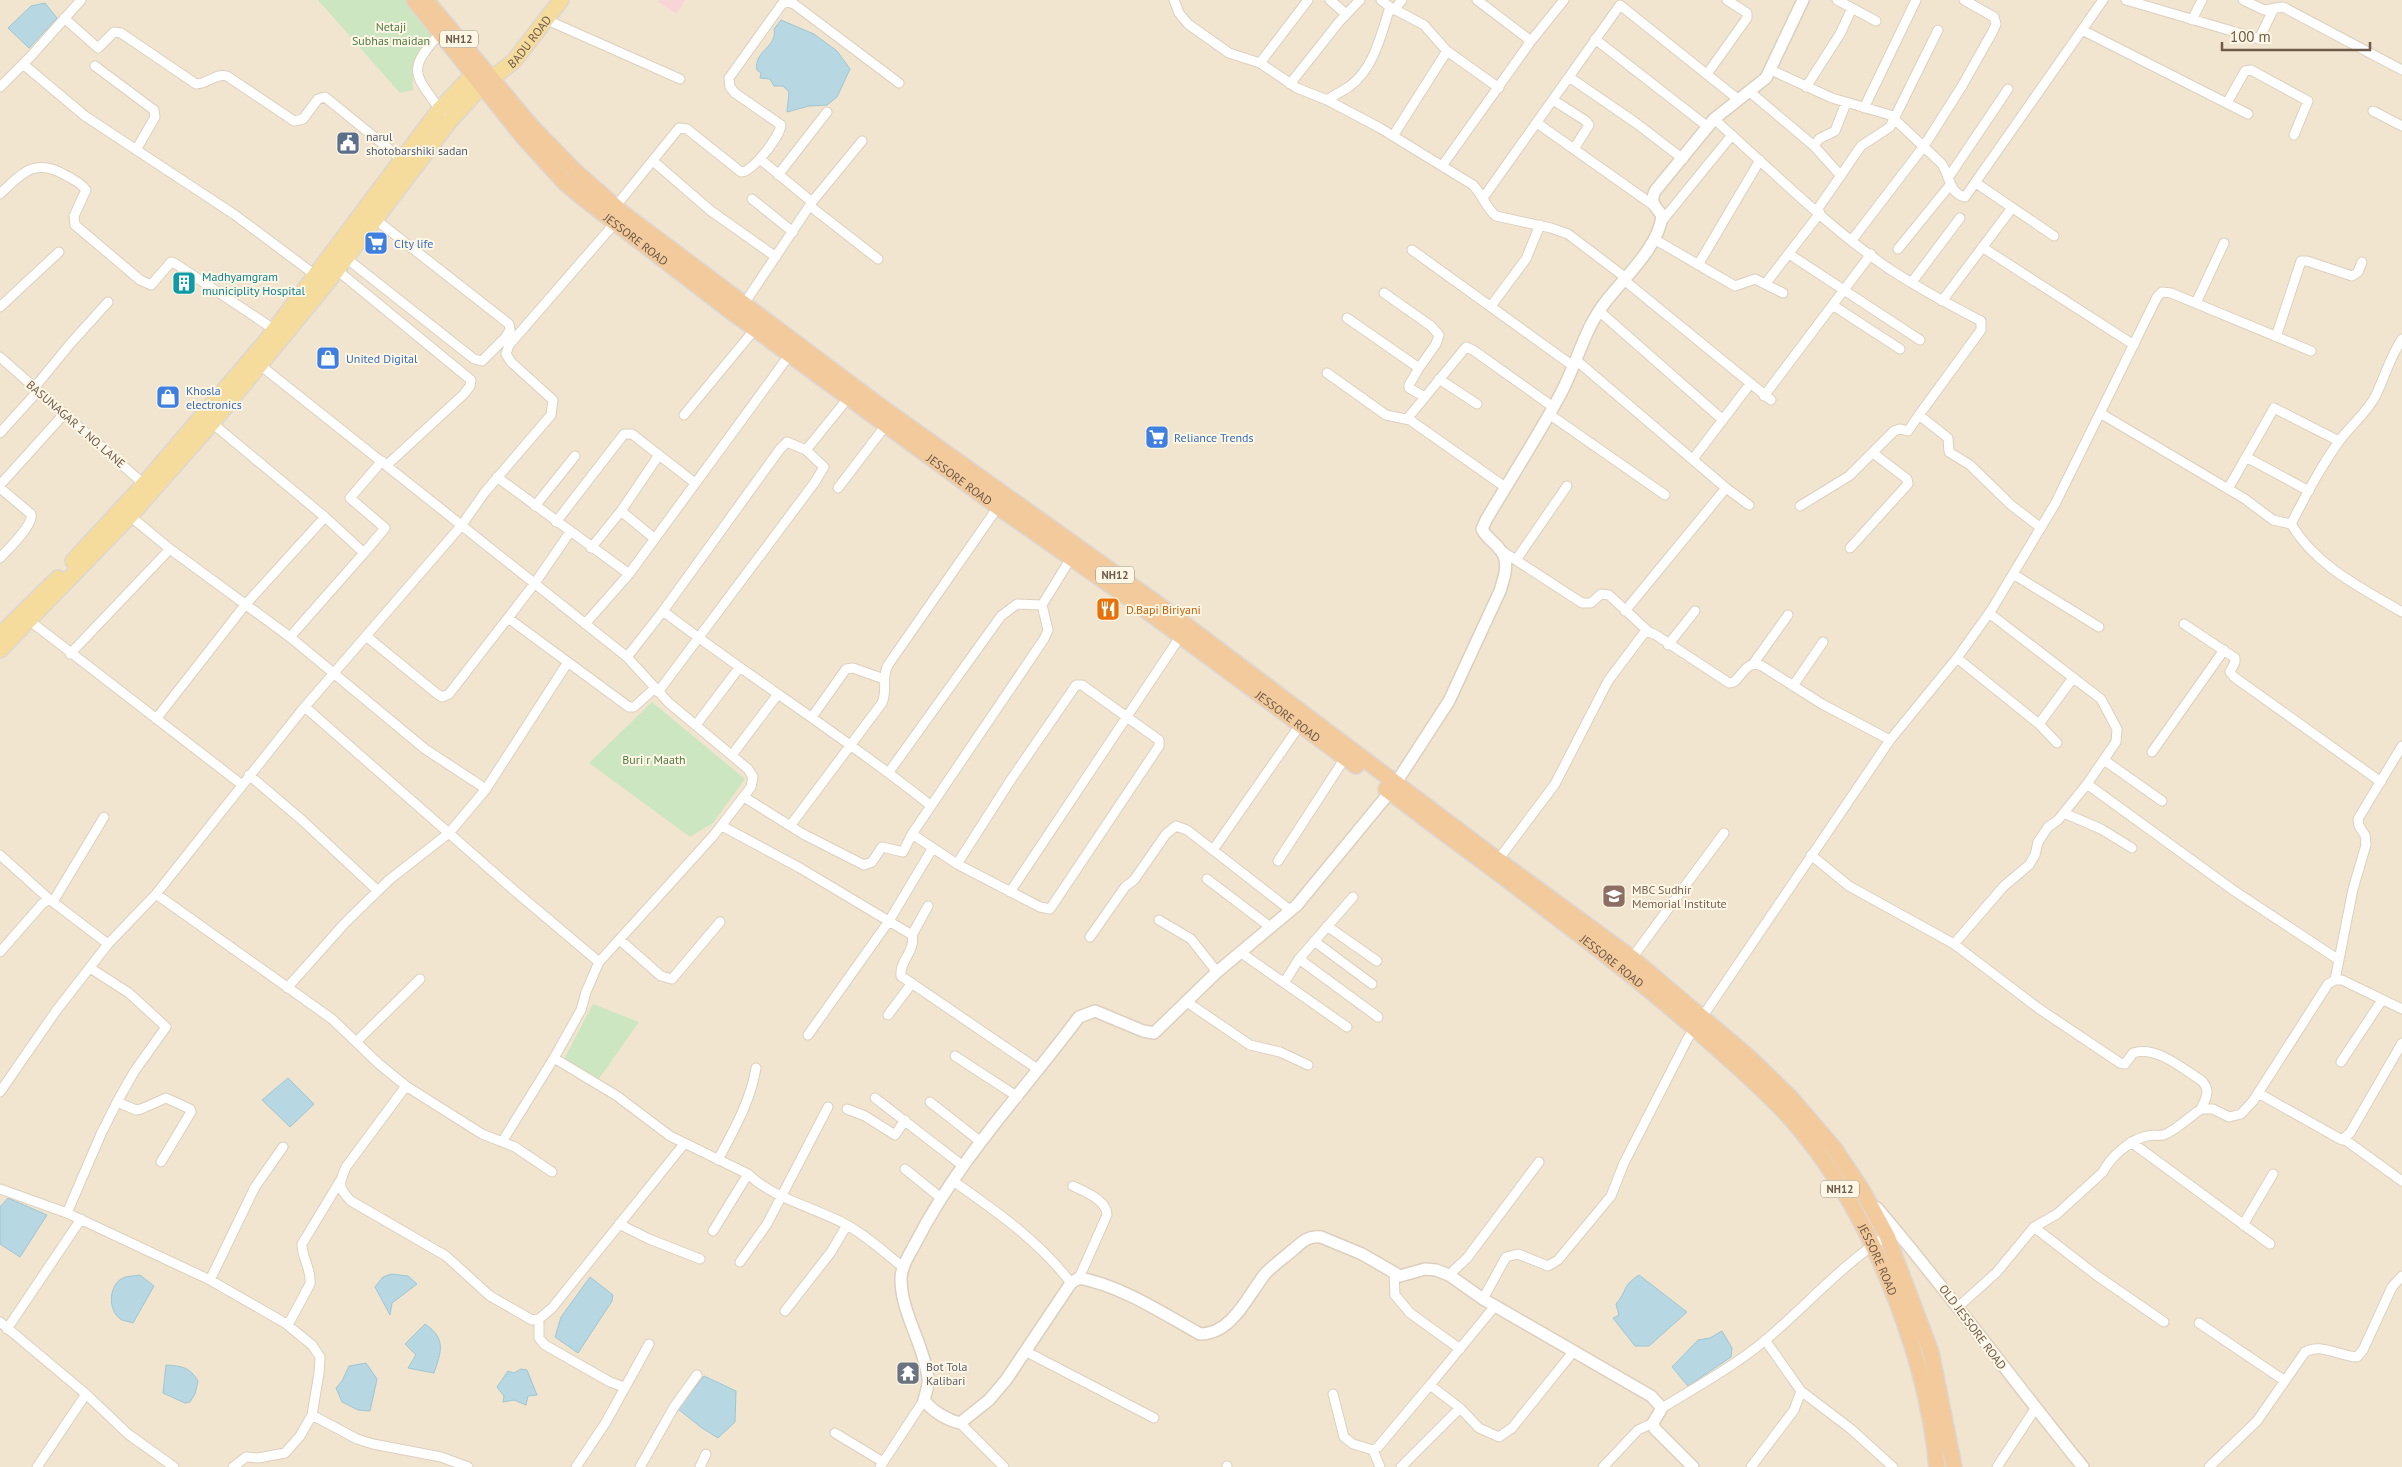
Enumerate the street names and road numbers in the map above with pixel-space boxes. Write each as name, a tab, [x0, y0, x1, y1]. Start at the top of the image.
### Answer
street label: BADU ROAD	[504, 12, 554, 71]
road number: NH12	[440, 30, 478, 48]
street label: JESSORE ROAD	[600, 209, 672, 268]
street label: BASUNAGAR 1 NO. LANE	[24, 377, 128, 471]
street label: JESSORE ROAD	[924, 450, 996, 508]
road number: NH12	[1096, 566, 1134, 584]
street label: JESSORE ROAD	[1252, 686, 1324, 745]
street label: JESSORE ROAD	[1577, 930, 1647, 991]
road number: NH12	[1821, 1180, 1859, 1198]
street label: JESSORE ROAD	[1855, 1220, 1901, 1298]
street label: OLD JESSORE ROAD	[1936, 1282, 2010, 1373]

